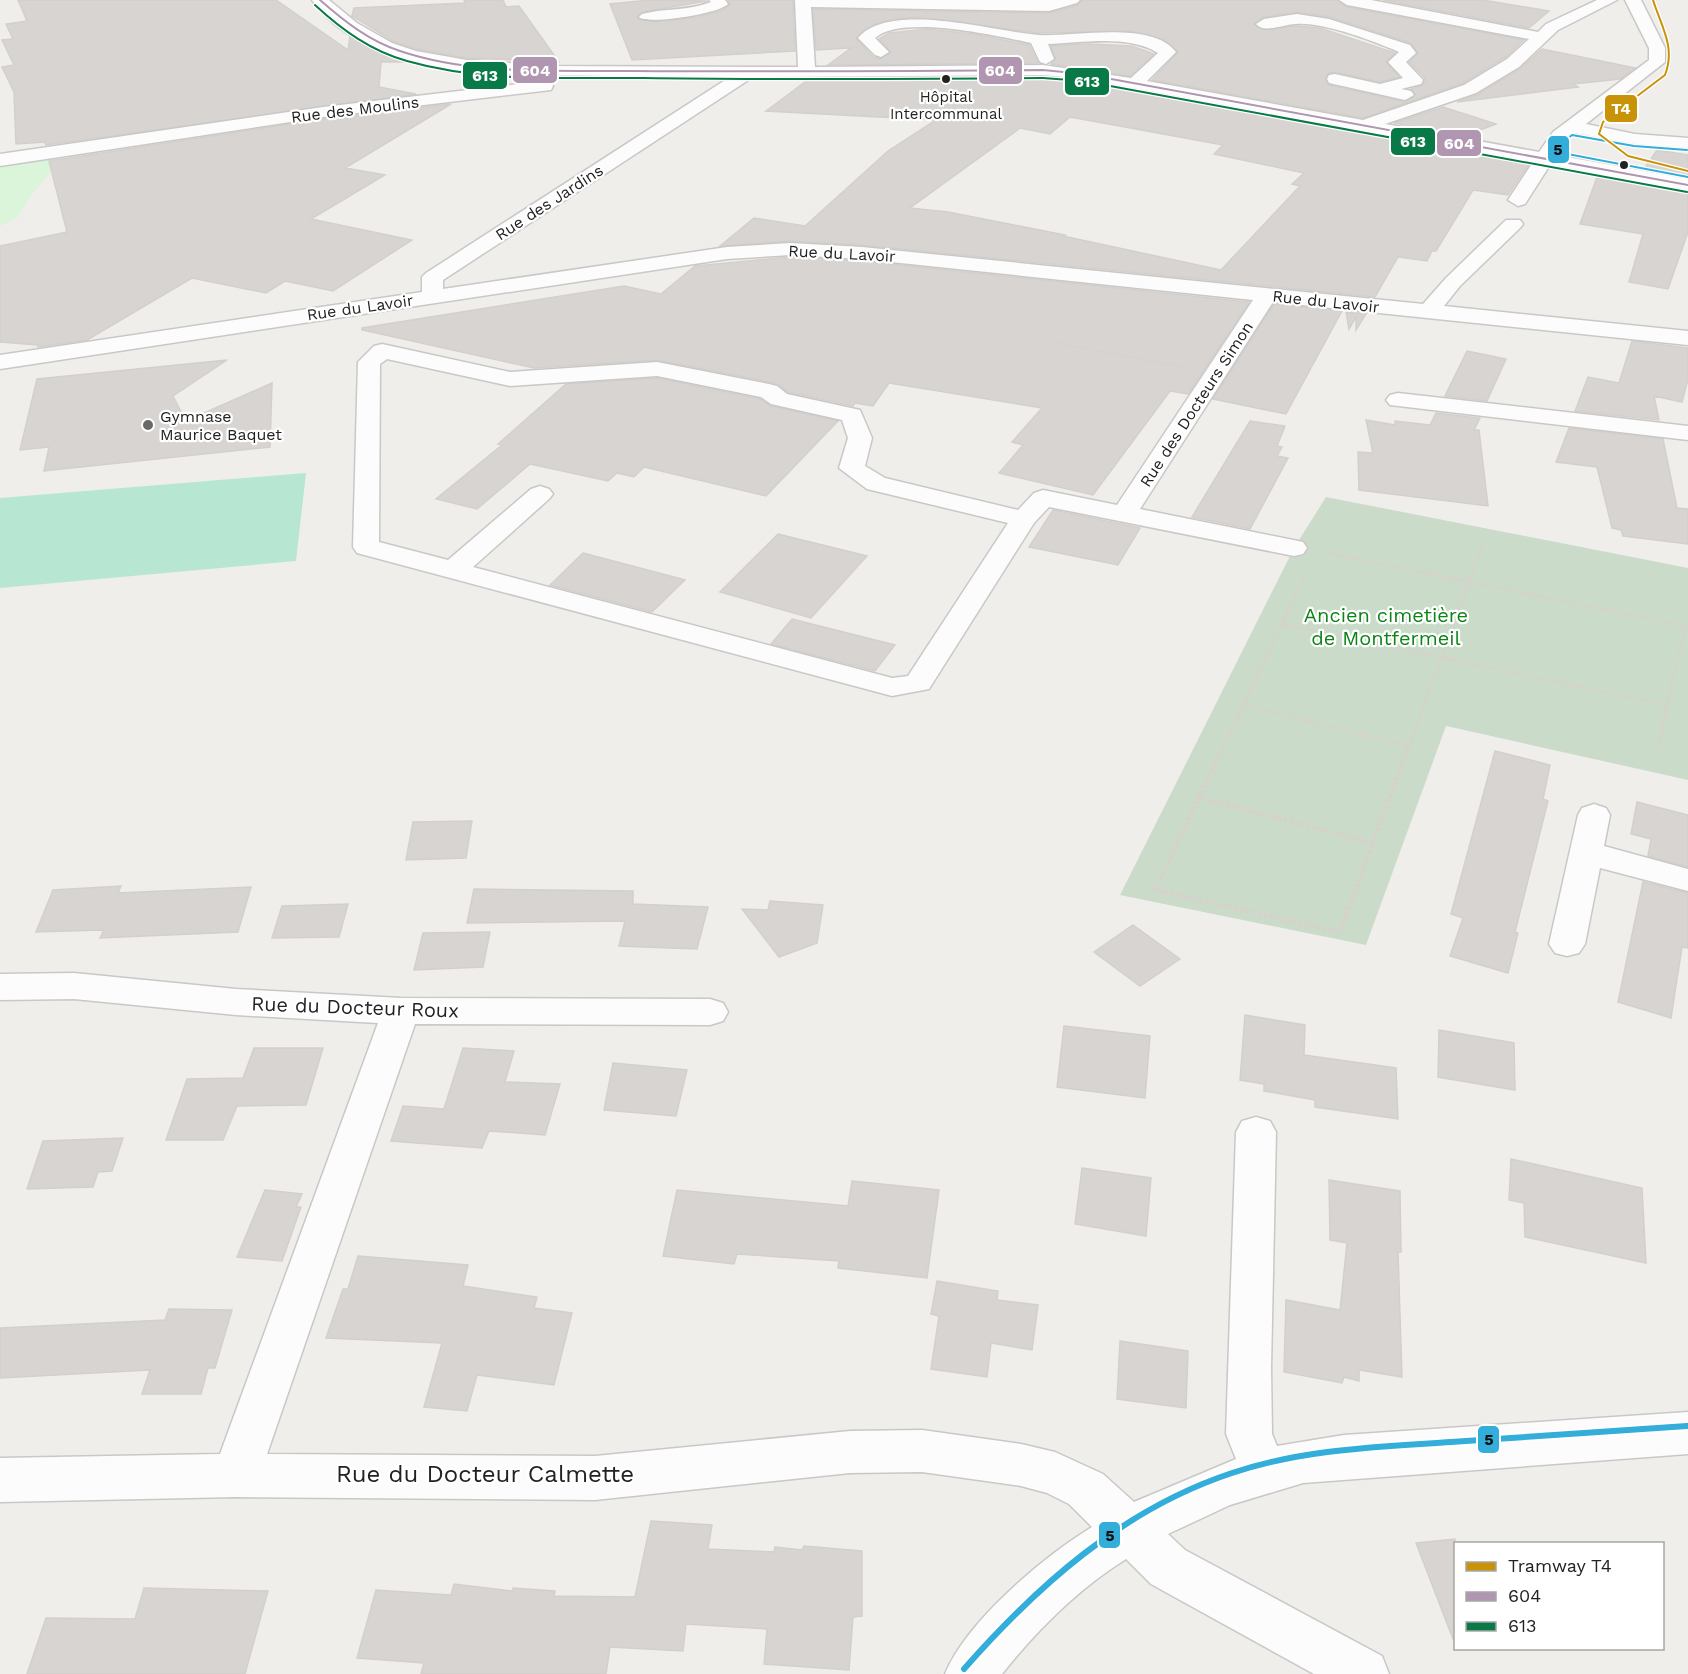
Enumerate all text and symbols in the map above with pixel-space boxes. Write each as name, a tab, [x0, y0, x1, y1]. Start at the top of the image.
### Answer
line badge: 604	[512, 56, 558, 84]
line badge: 604	[978, 56, 1023, 85]
line badge: 613	[462, 61, 508, 90]
text: 604	[520, 61, 550, 80]
text: 604	[985, 61, 1015, 80]
text: 613	[472, 66, 498, 85]
line badge: 613	[1064, 67, 1110, 96]
text: 613	[1074, 72, 1100, 91]
marker: Hôpital Intercommunal	[940, 73, 952, 85]
place label: Hôpital Intercommunal	[890, 88, 1002, 123]
street label: Rue des Moulins	[290, 92, 420, 127]
line badge: T4	[1604, 94, 1638, 123]
text: T4	[1611, 99, 1631, 118]
line badge: 613	[1390, 127, 1436, 156]
line badge: 604	[1436, 129, 1482, 157]
text: 613	[1400, 132, 1426, 151]
text: 604	[1444, 134, 1474, 153]
line badge: 5	[1547, 135, 1570, 164]
text: 5	[1553, 140, 1563, 159]
unlabelled marker	[1618, 159, 1630, 171]
street label: Rue des Jardins	[492, 161, 607, 244]
street label: Rue du Lavoir	[788, 241, 897, 266]
street label: Rue du Lavoir	[1272, 286, 1381, 317]
street label: Rue du Lavoir	[306, 291, 415, 324]
street label: Rue des Docteurs Simon	[1136, 318, 1257, 491]
place label: Gymnase Maurice Baquet	[160, 407, 282, 444]
marker: Gymnase Maurice Baquet	[141, 418, 155, 432]
park label: Ancien cimetière de Montfermeil	[1304, 603, 1468, 650]
street label: Rue du Docteur Roux	[251, 991, 459, 1023]
line badge: 5	[1477, 1425, 1500, 1454]
text: 5	[1484, 1430, 1494, 1449]
street label: Rue du Docteur Calmette	[336, 1460, 634, 1488]
line badge: 5	[1098, 1521, 1121, 1549]
text: 5	[1105, 1526, 1115, 1545]
legend	[1454, 1542, 1664, 1650]
text: Tramway T4	[1508, 1555, 1612, 1576]
text: 604	[1508, 1585, 1541, 1606]
text: 613	[1508, 1615, 1536, 1636]

